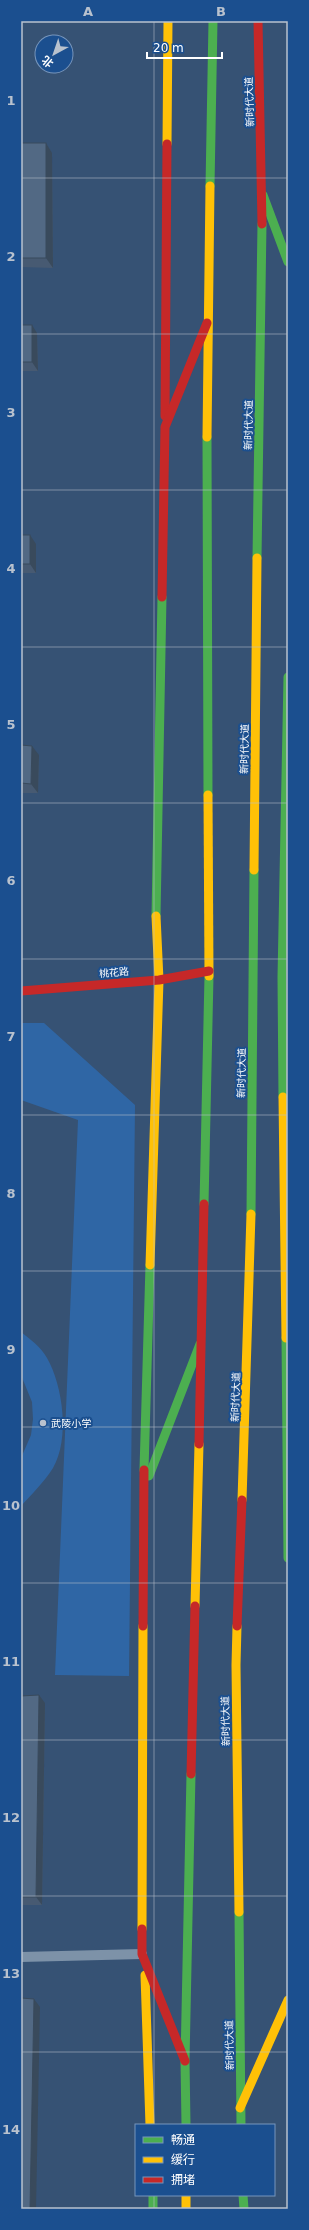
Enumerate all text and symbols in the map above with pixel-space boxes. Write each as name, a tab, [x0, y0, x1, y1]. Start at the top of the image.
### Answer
text: A	[83, 4, 93, 19]
text: B	[216, 4, 226, 19]
north arrow	[34, 34, 74, 74]
scale bar	[147, 34, 222, 60]
text: 20 m	[153, 41, 184, 55]
text: 北	[40, 53, 56, 70]
street label: 新时代大道	[243, 77, 256, 127]
text: 1	[6, 93, 16, 108]
text: 2	[6, 249, 16, 264]
street label: 新时代大道	[243, 400, 254, 450]
text: 3	[6, 405, 16, 420]
text: 4	[6, 561, 16, 576]
text: 5	[6, 717, 16, 732]
street label: 新时代大道	[239, 724, 250, 774]
text: 6	[6, 873, 16, 888]
street label: 桃花路	[99, 966, 129, 979]
text: 7	[6, 1029, 16, 1044]
street label: 新时代大道	[236, 1048, 247, 1098]
text: 8	[6, 1186, 16, 1201]
text: 9	[6, 1342, 16, 1357]
street label: 新时代大道	[229, 1372, 242, 1422]
marker: 武陵小学	[38, 1418, 48, 1428]
place label: 武陵小学	[51, 1418, 91, 1429]
text: 10	[2, 1498, 20, 1513]
text: 11	[2, 1654, 20, 1669]
street label: 新时代大道	[220, 1696, 231, 1746]
text: 12	[2, 1810, 20, 1825]
text: 13	[2, 1966, 20, 1981]
street label: 新时代大道	[224, 2020, 235, 2070]
text: 14	[2, 2122, 20, 2137]
legend	[135, 2124, 275, 2196]
text: 畅通	[171, 2133, 195, 2147]
text: 缓行	[171, 2153, 195, 2167]
text: 拥堵	[171, 2173, 195, 2187]

